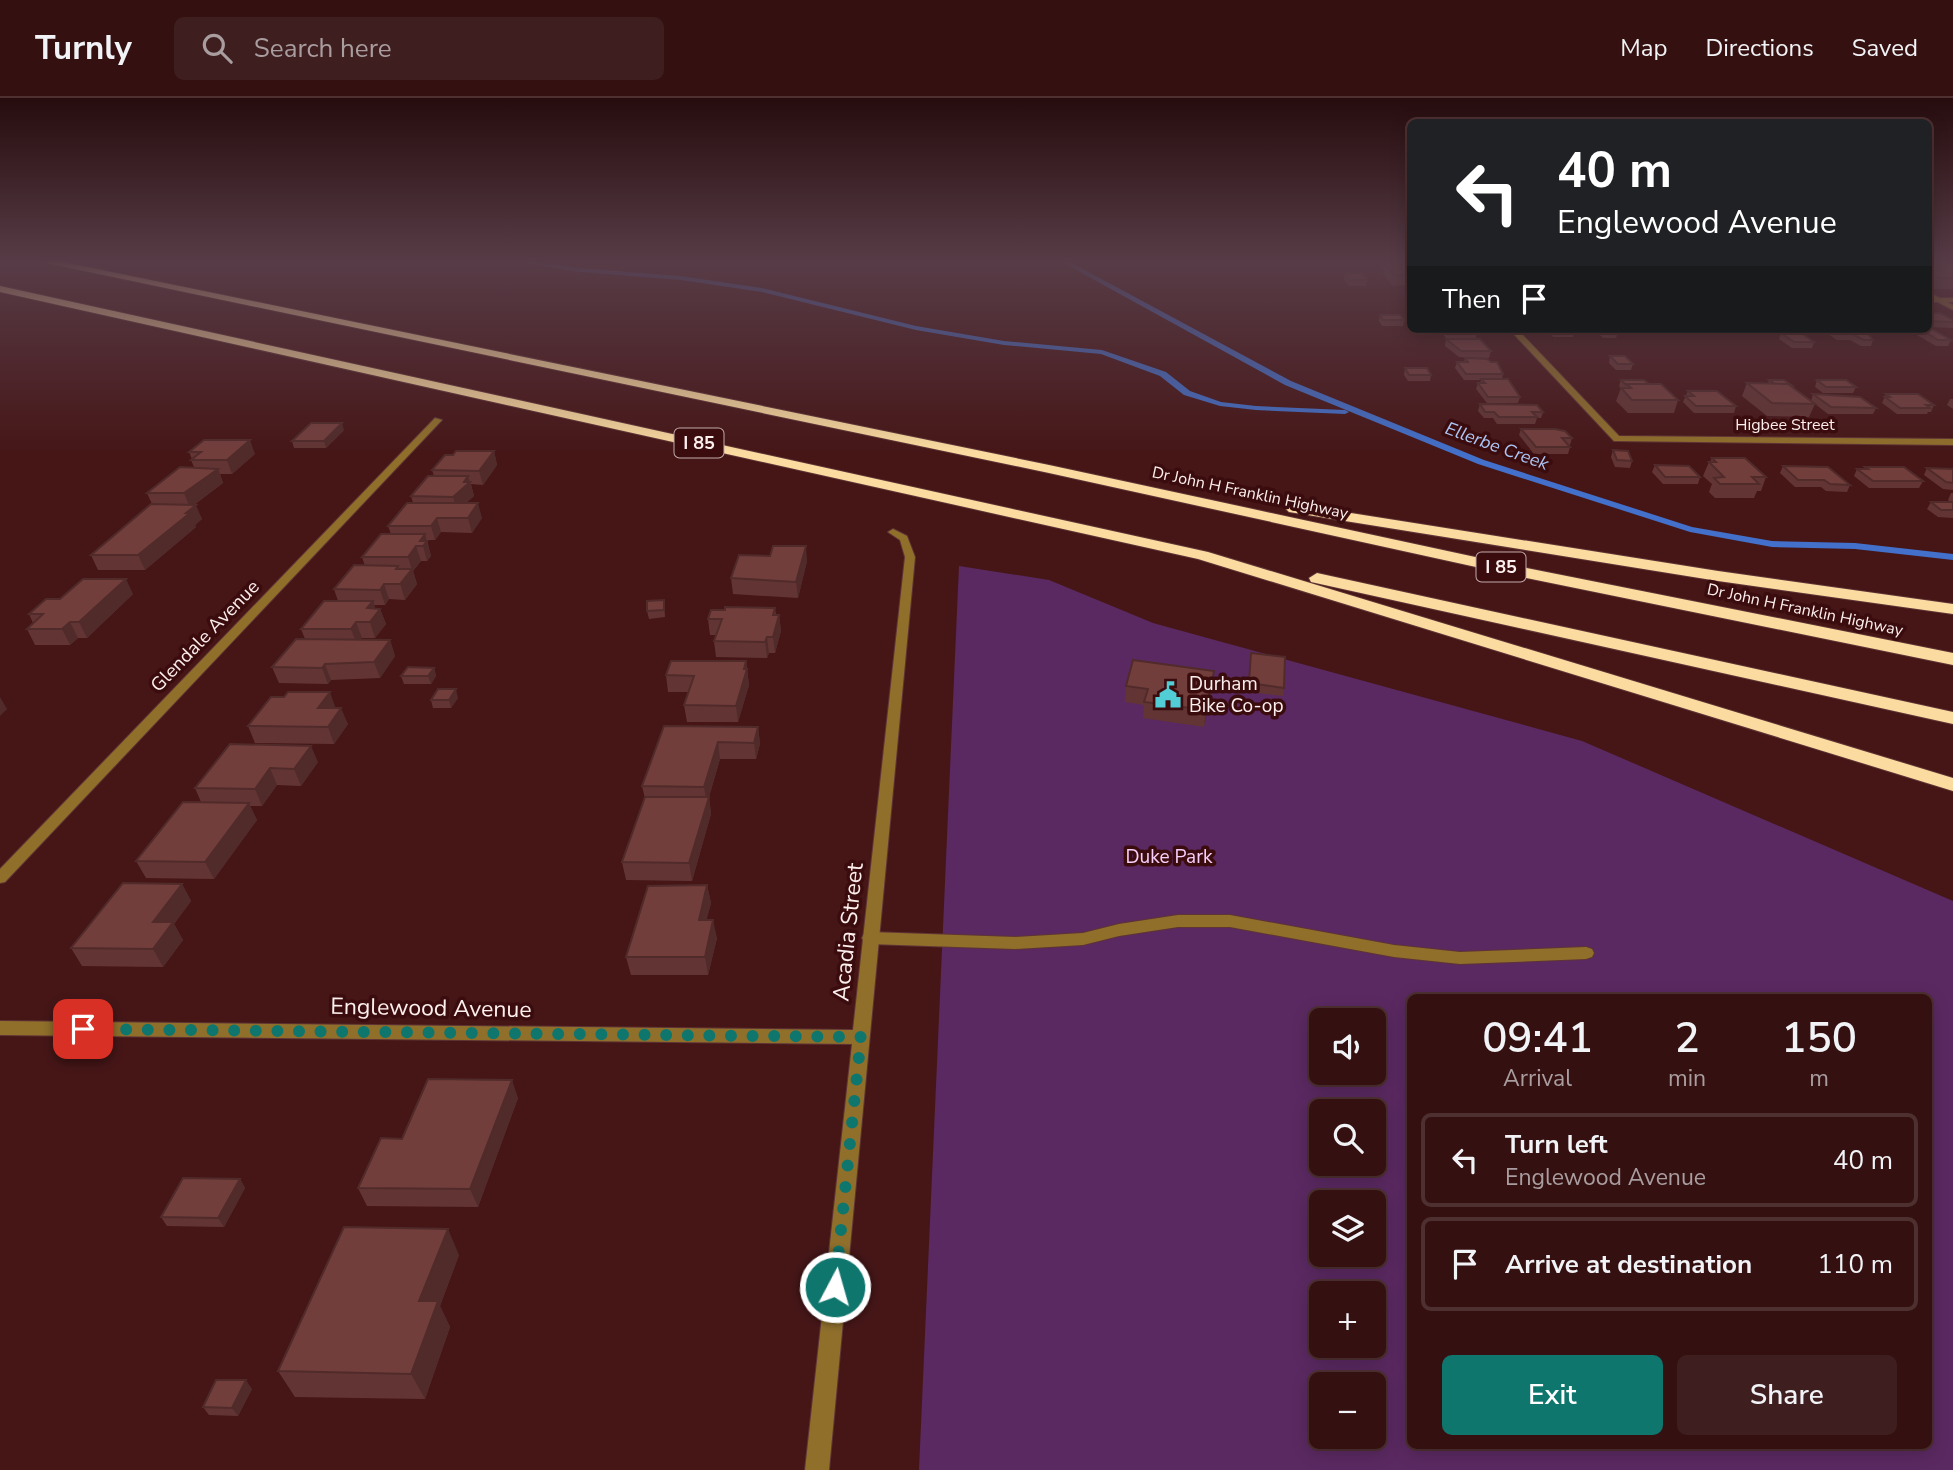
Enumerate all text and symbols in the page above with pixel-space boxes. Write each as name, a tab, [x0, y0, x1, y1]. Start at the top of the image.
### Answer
search box	[174, 17, 664, 80]
text: Turnly	[35, 26, 132, 71]
icon: search	[198, 29, 236, 67]
text: Search here	[254, 31, 392, 66]
text: Map	[1620, 32, 1667, 64]
text: Directions	[1705, 32, 1814, 64]
text: Saved	[1852, 32, 1918, 64]
text: 40 m	[1557, 137, 1672, 204]
icon: left	[1442, 147, 1533, 238]
text: Englewood Avenue	[1557, 201, 1837, 244]
icon: arrive	[1515, 280, 1553, 318]
text: Then	[1442, 282, 1501, 317]
street label: Higbee Street	[1735, 414, 1835, 436]
water label: Ellerbe Creek	[1442, 416, 1553, 476]
road number: I 85	[674, 428, 724, 458]
street label: Dr John H Franklin Highway	[1150, 461, 1351, 525]
road number: I 85	[1476, 552, 1526, 582]
street label: Glendale Avenue	[145, 574, 265, 698]
street label: Dr John H Franklin Highway	[1705, 578, 1906, 642]
place label: Durham Bike Co-op	[1189, 671, 1283, 719]
public building icon: Durham Bike Co-op	[1153, 680, 1183, 710]
park label: Duke Park	[1126, 844, 1213, 870]
street label: Acadia Street	[825, 860, 871, 1003]
street label: Englewood Avenue	[330, 991, 532, 1025]
pin	[53, 999, 113, 1059]
map controls	[1309, 1008, 1386, 1449]
button: sound	[1309, 1008, 1386, 1085]
icon: arrive	[64, 1010, 102, 1048]
text: 09:41	[1482, 1010, 1593, 1067]
text: 2	[1674, 1010, 1700, 1067]
text: 150	[1781, 1010, 1857, 1067]
text: Arrival	[1503, 1063, 1572, 1094]
text: min	[1668, 1063, 1706, 1094]
text: m	[1809, 1063, 1829, 1094]
button: search	[1309, 1099, 1386, 1176]
text: Turn left	[1505, 1127, 1608, 1162]
icon: left	[1446, 1141, 1484, 1179]
text: 40 m	[1833, 1143, 1893, 1178]
text: Englewood Avenue	[1505, 1162, 1706, 1193]
button: layers	[1309, 1190, 1386, 1267]
icon: arrive	[1446, 1245, 1484, 1283]
text: Arrive at destination	[1505, 1247, 1752, 1282]
text: 110 m	[1817, 1247, 1893, 1282]
position arrow	[798, 1250, 872, 1324]
button: +	[1309, 1281, 1386, 1358]
button: Exit	[1442, 1355, 1663, 1435]
button: Share	[1677, 1355, 1897, 1435]
button: −	[1309, 1372, 1386, 1449]

